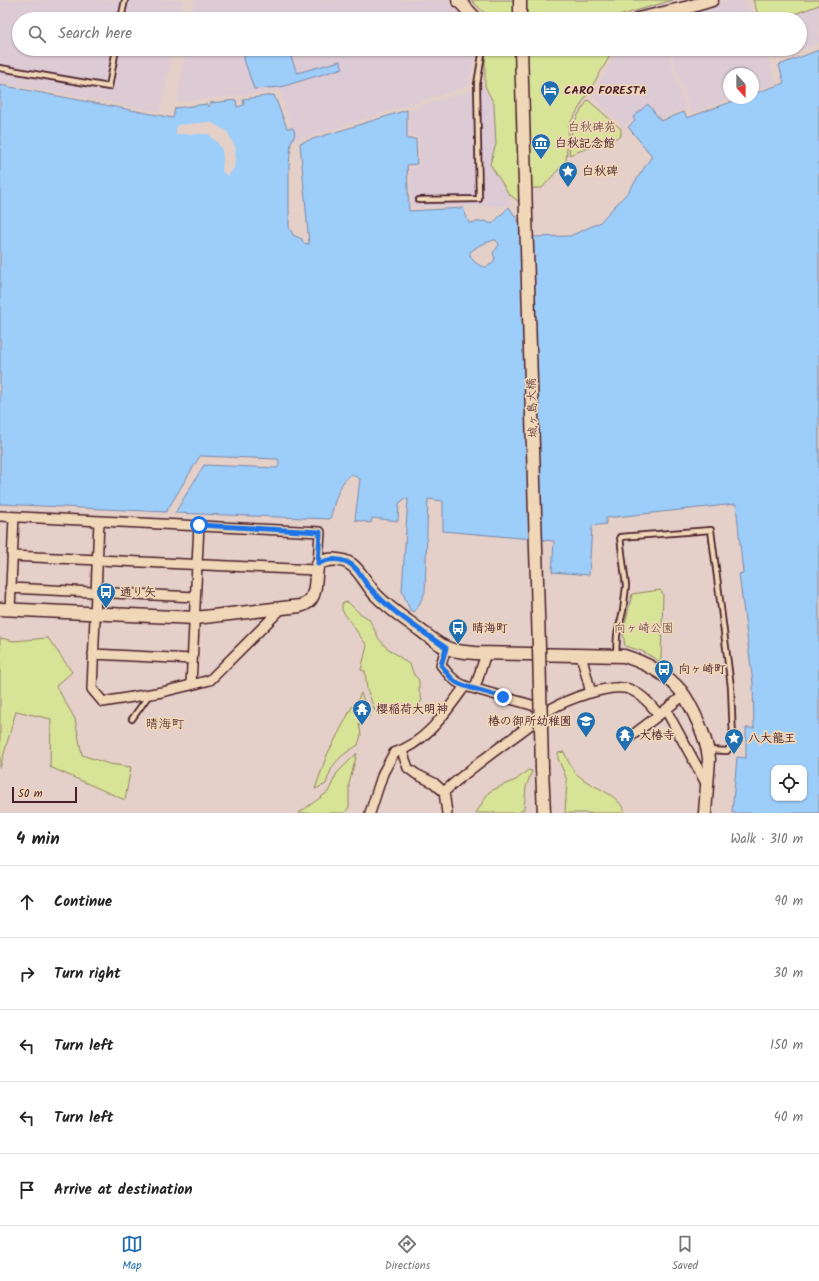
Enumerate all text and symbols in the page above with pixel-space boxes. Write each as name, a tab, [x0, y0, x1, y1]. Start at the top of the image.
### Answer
search box	[12, 12, 807, 56]
text: Search here	[58, 22, 132, 46]
icon: search	[26, 23, 48, 45]
north arrow	[723, 68, 759, 104]
hotel icon: CARO FORESTA	[539, 79, 561, 107]
place label: CARO FORESTA	[564, 81, 647, 100]
park label: 白秋碑苑	[568, 118, 616, 137]
museum icon: 白秋記念館	[530, 132, 552, 160]
place label: 白秋記念館	[555, 134, 615, 153]
place icon: 白秋碑	[557, 160, 579, 188]
place label: 白秋碑	[582, 162, 618, 181]
street label: 城ヶ島大橋	[522, 378, 543, 438]
route start	[190, 516, 208, 534]
bus stop icon: 通り矢	[95, 581, 117, 609]
place label: 通り矢	[120, 583, 156, 602]
bus stop icon: 晴海町	[447, 617, 469, 645]
place label: 晴海町	[472, 619, 508, 638]
park label: 向ヶ崎公園	[614, 619, 674, 638]
bus stop icon: 向ヶ崎町	[653, 658, 675, 686]
place label: 向ヶ崎町	[678, 660, 726, 679]
route end	[494, 688, 512, 706]
temple icon: 櫻稲荷大明神	[351, 698, 373, 726]
place label: 櫻稲荷大明神	[376, 700, 448, 719]
school or university icon: 椿の御所幼稚園	[575, 710, 597, 738]
place label: 椿の御所幼稚園	[488, 712, 572, 731]
district label: 晴海町	[145, 714, 185, 735]
temple icon: 大椿寺	[614, 724, 636, 752]
place label: 大椿寺	[639, 726, 675, 745]
place icon: 八大龍王	[723, 727, 745, 755]
place label: 八大龍王	[748, 729, 796, 748]
map controls	[771, 765, 807, 801]
button: locate	[771, 765, 807, 801]
scale bar	[12, 785, 77, 804]
text: 50 m	[18, 785, 43, 803]
text: 4 min	[16, 826, 60, 853]
text: Walk · 310 m	[730, 829, 803, 850]
text: Continue	[54, 890, 112, 914]
icon: ahead	[16, 891, 38, 913]
text: 90 m	[775, 891, 803, 912]
text: Turn right	[54, 962, 121, 986]
icon: right	[16, 963, 38, 985]
text: 30 m	[774, 963, 803, 984]
text: Turn left	[54, 1034, 114, 1058]
icon: left	[16, 1035, 38, 1057]
text: 150 m	[770, 1035, 803, 1056]
text: Turn left	[54, 1106, 114, 1130]
icon: left	[16, 1107, 38, 1129]
text: 40 m	[774, 1107, 803, 1128]
text: Arrive at destination	[54, 1178, 193, 1202]
icon: arrive	[16, 1179, 38, 1201]
tab: Map	[121, 1233, 143, 1275]
tab: Directions	[385, 1233, 430, 1275]
tab: Saved	[672, 1233, 698, 1275]

